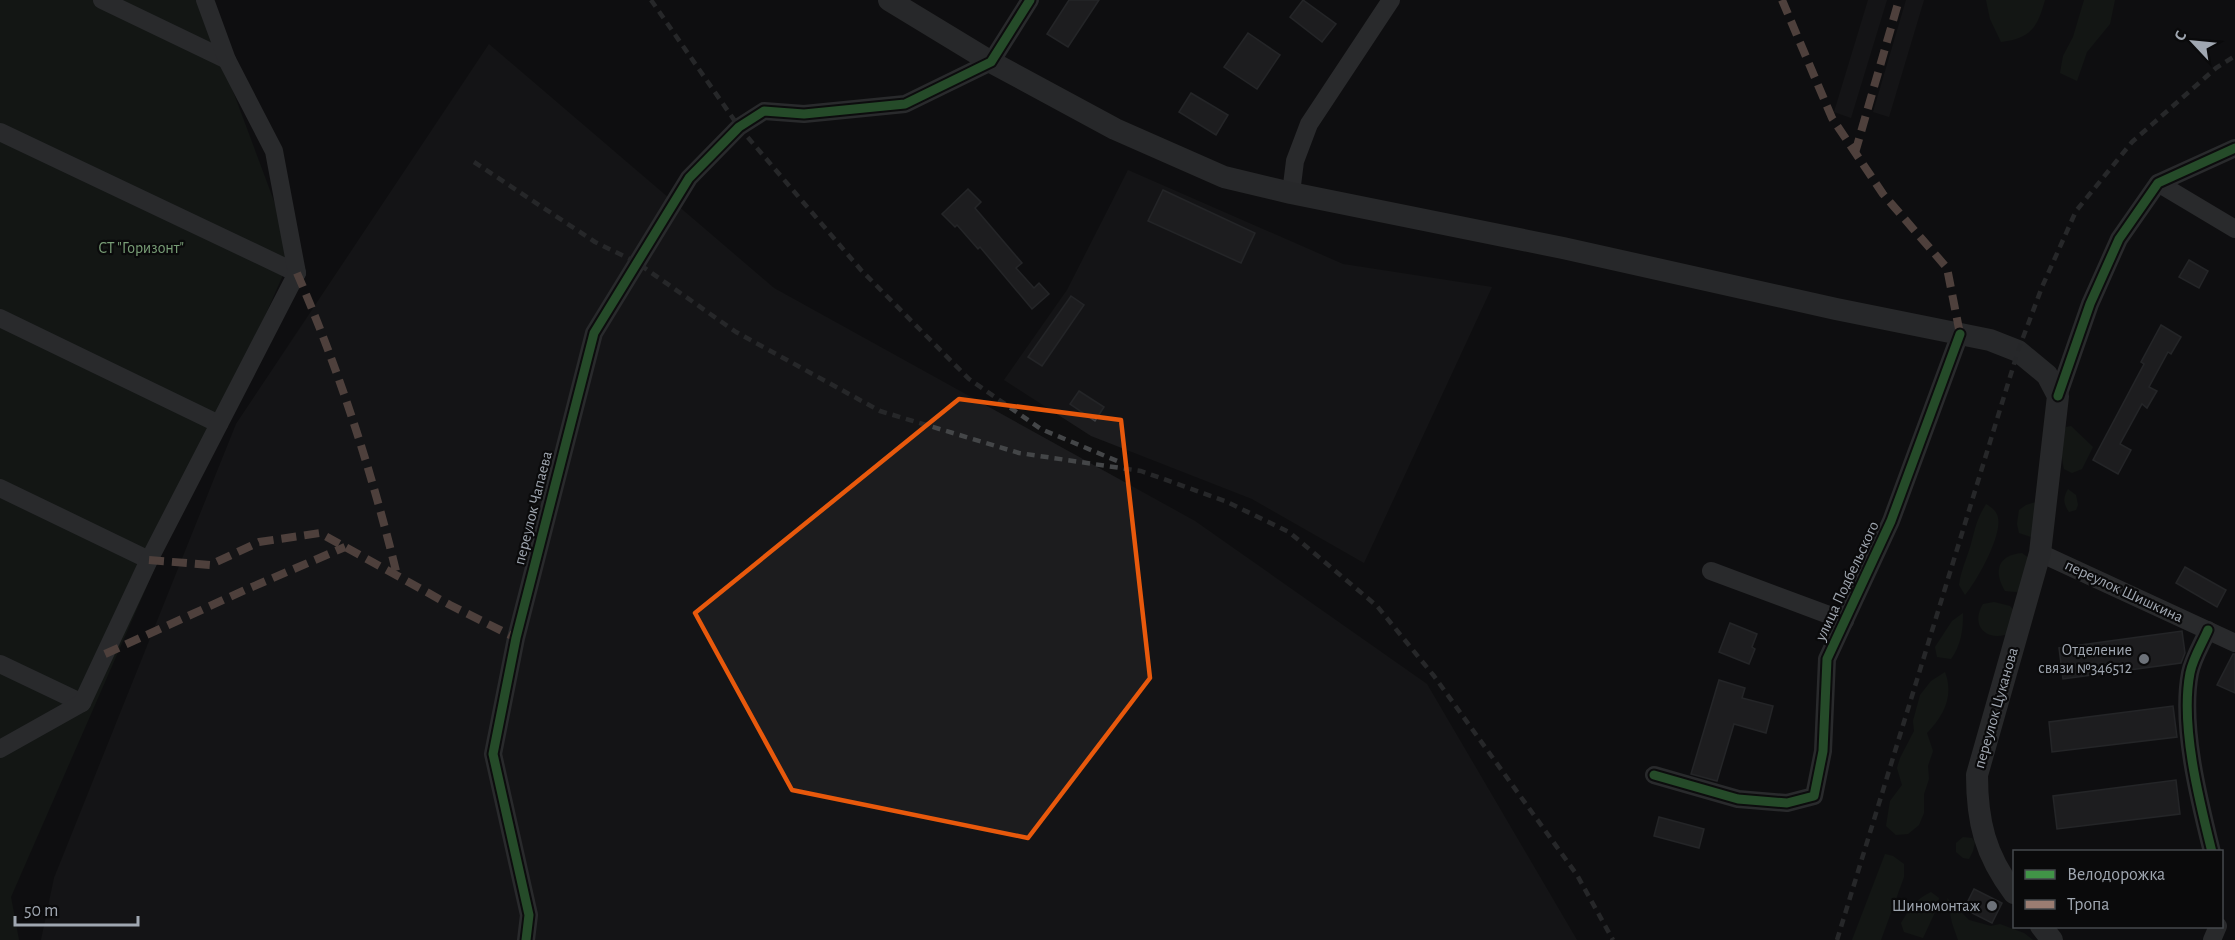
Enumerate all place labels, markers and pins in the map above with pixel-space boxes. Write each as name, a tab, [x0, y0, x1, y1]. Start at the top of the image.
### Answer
place label: Отделение связи №346512	[2038, 642, 2132, 676]
marker: Отделение связи №346512	[2137, 652, 2151, 666]
place label: Шиномонтаж	[1892, 898, 1981, 914]
marker: Шиномонтаж	[1985, 899, 1999, 913]

